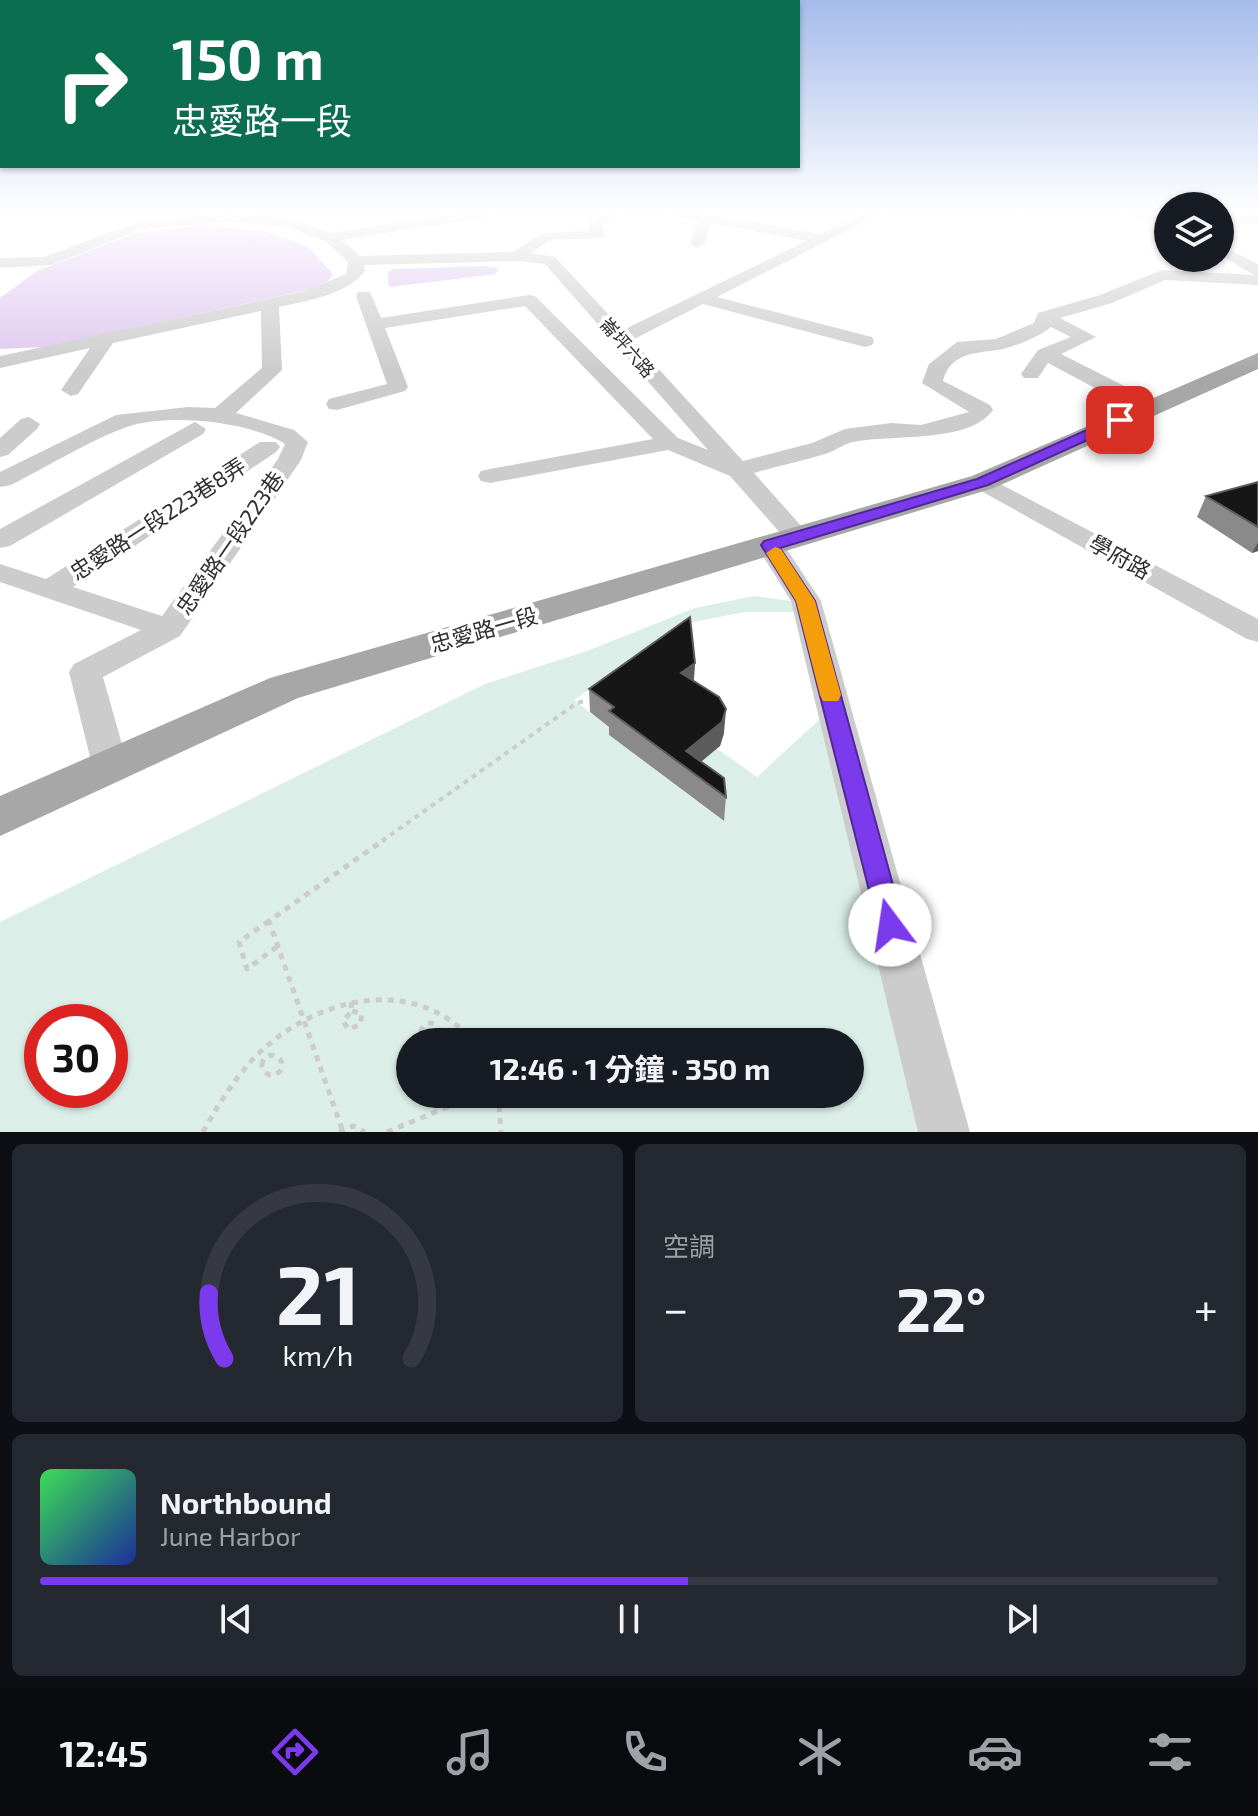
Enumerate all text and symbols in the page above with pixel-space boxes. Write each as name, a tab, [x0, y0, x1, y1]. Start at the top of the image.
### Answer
text: 150 m	[172, 24, 324, 91]
icon: right	[40, 32, 144, 136]
text: 忠愛路一段	[172, 98, 352, 141]
map controls	[1154, 192, 1234, 272]
button: layers	[1154, 192, 1234, 272]
street label: 崙坪六路	[596, 313, 660, 382]
pin	[1086, 386, 1154, 454]
icon: arrive	[1098, 398, 1142, 442]
street label: 忠愛路一段223巷8弄	[65, 452, 251, 586]
street label: 忠愛路一段223巷	[171, 466, 289, 620]
street label: 學府路	[1085, 529, 1156, 583]
street label: 忠愛路一段	[427, 601, 540, 657]
position arrow	[848, 883, 932, 967]
speed limit sign: 30	[24, 1004, 128, 1108]
text: 12:46 · 1 分鐘 · 350 m	[490, 1050, 770, 1086]
text: 空調	[663, 1230, 715, 1261]
text: 21	[275, 1242, 360, 1342]
text: 22°	[896, 1272, 986, 1344]
text: −	[663, 1281, 689, 1334]
text: +	[1194, 1281, 1218, 1334]
text: km/h	[282, 1337, 353, 1372]
text: Northbound	[160, 1484, 332, 1520]
text: June Harbor	[160, 1520, 301, 1551]
icon: previous	[214, 1597, 258, 1641]
icon: pause	[607, 1597, 651, 1641]
icon: next	[1000, 1597, 1044, 1641]
icon: directions	[267, 1724, 323, 1780]
icon: music	[442, 1724, 498, 1780]
icon: phone	[617, 1724, 673, 1780]
icon: climate	[792, 1724, 848, 1780]
icon: car	[967, 1724, 1023, 1780]
icon: filters	[1142, 1724, 1198, 1780]
text: 12:45	[60, 1731, 148, 1774]

